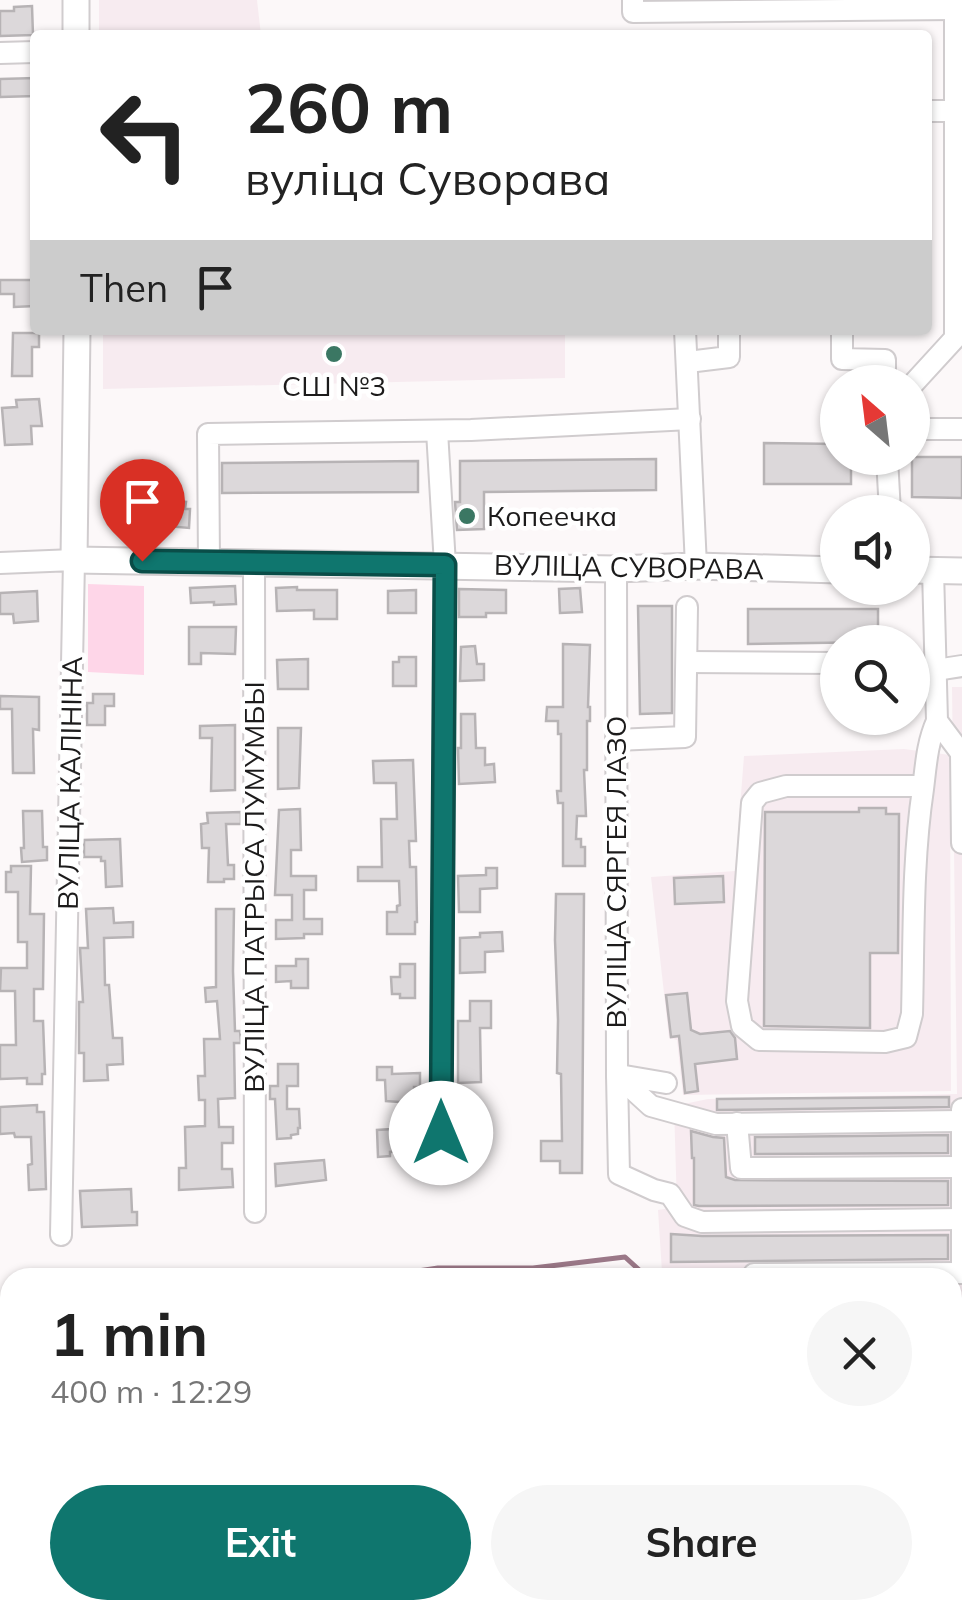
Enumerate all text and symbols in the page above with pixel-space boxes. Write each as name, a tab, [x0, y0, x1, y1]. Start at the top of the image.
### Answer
text: 260 m	[245, 63, 453, 151]
icon: left	[80, 70, 210, 200]
text: вуліца Суворава	[245, 150, 610, 206]
icon: arrive	[188, 260, 243, 315]
text: Then	[80, 264, 168, 312]
marker: СШ №3	[323, 343, 345, 365]
north arrow	[820, 365, 930, 475]
map controls	[820, 365, 930, 735]
place label: СШ №3	[282, 368, 386, 403]
pin	[100, 459, 185, 562]
icon: arrive	[115, 474, 170, 529]
button: sound	[820, 495, 930, 605]
place label: Копеечка	[487, 498, 617, 533]
marker: Копеечка	[456, 505, 478, 527]
street label: ВУЛІЦА СУВОРАВА	[494, 547, 765, 586]
button: search	[820, 625, 930, 735]
street label: ВУЛІЦА КАЛІНІНА	[50, 656, 89, 910]
street label: ВУЛІЦА ПАТРЫСА ЛУМУМБЫ	[236, 681, 271, 1093]
street label: ВУЛІЦА СЯРГЕЯ ЛАЗО	[598, 716, 633, 1028]
position arrow	[389, 1081, 493, 1185]
text: 1 min	[50, 1296, 208, 1371]
button: close	[807, 1301, 912, 1406]
text: 400 m · 12:29	[50, 1371, 252, 1411]
button: Exit	[50, 1485, 471, 1600]
button: Share	[491, 1485, 912, 1600]

